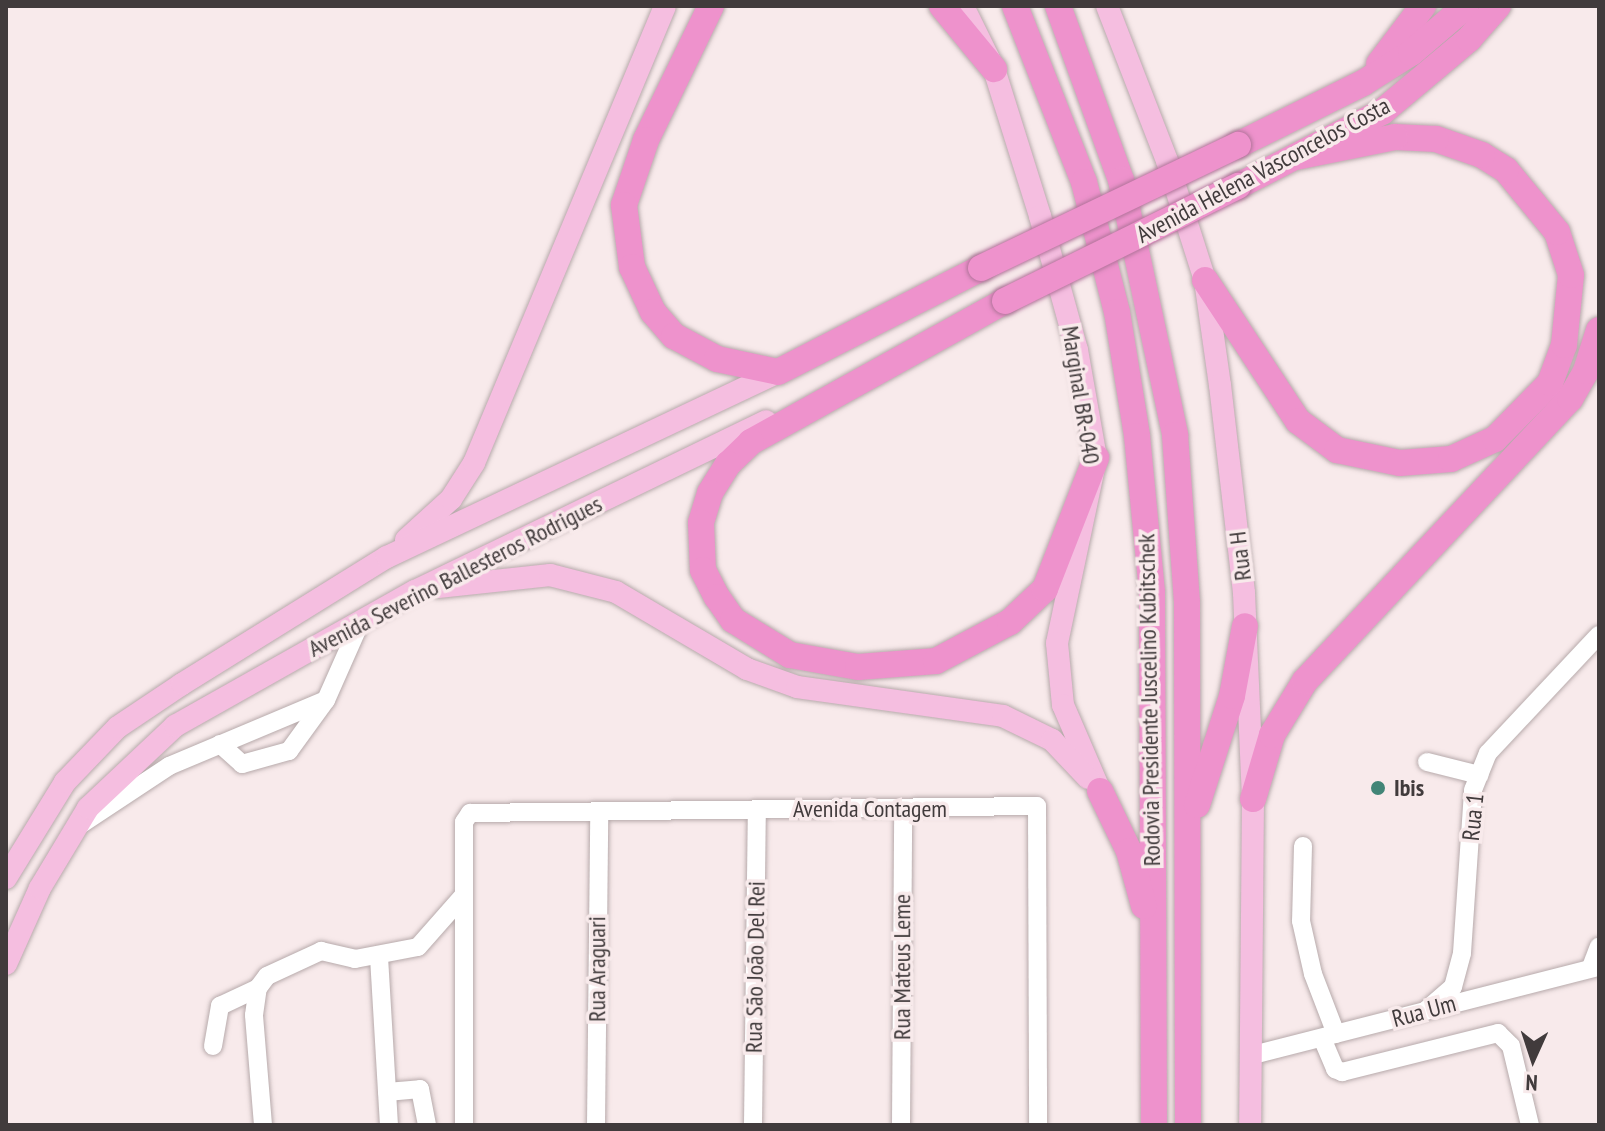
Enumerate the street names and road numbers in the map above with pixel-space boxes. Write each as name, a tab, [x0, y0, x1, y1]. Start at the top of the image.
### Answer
street label: Avenida Helena Vasconcelos Costa	[1131, 91, 1395, 249]
street label: Marginal BR-040	[1056, 324, 1106, 466]
street label: Avenida Severino Ballesteros Rodrigues	[303, 489, 607, 663]
street label: Rua H	[1223, 530, 1257, 582]
street label: Rodovia Presidente Juscelino Kubitschek	[1132, 534, 1166, 866]
street label: Rua 1	[1456, 792, 1490, 842]
street label: Avenida Contagem	[793, 795, 947, 823]
street label: Rua São João Del Rei	[739, 881, 771, 1053]
street label: Rua Mateus Leme	[888, 894, 916, 1040]
street label: Rua Araguari	[583, 916, 611, 1022]
street label: Rua Um	[1389, 989, 1459, 1033]

